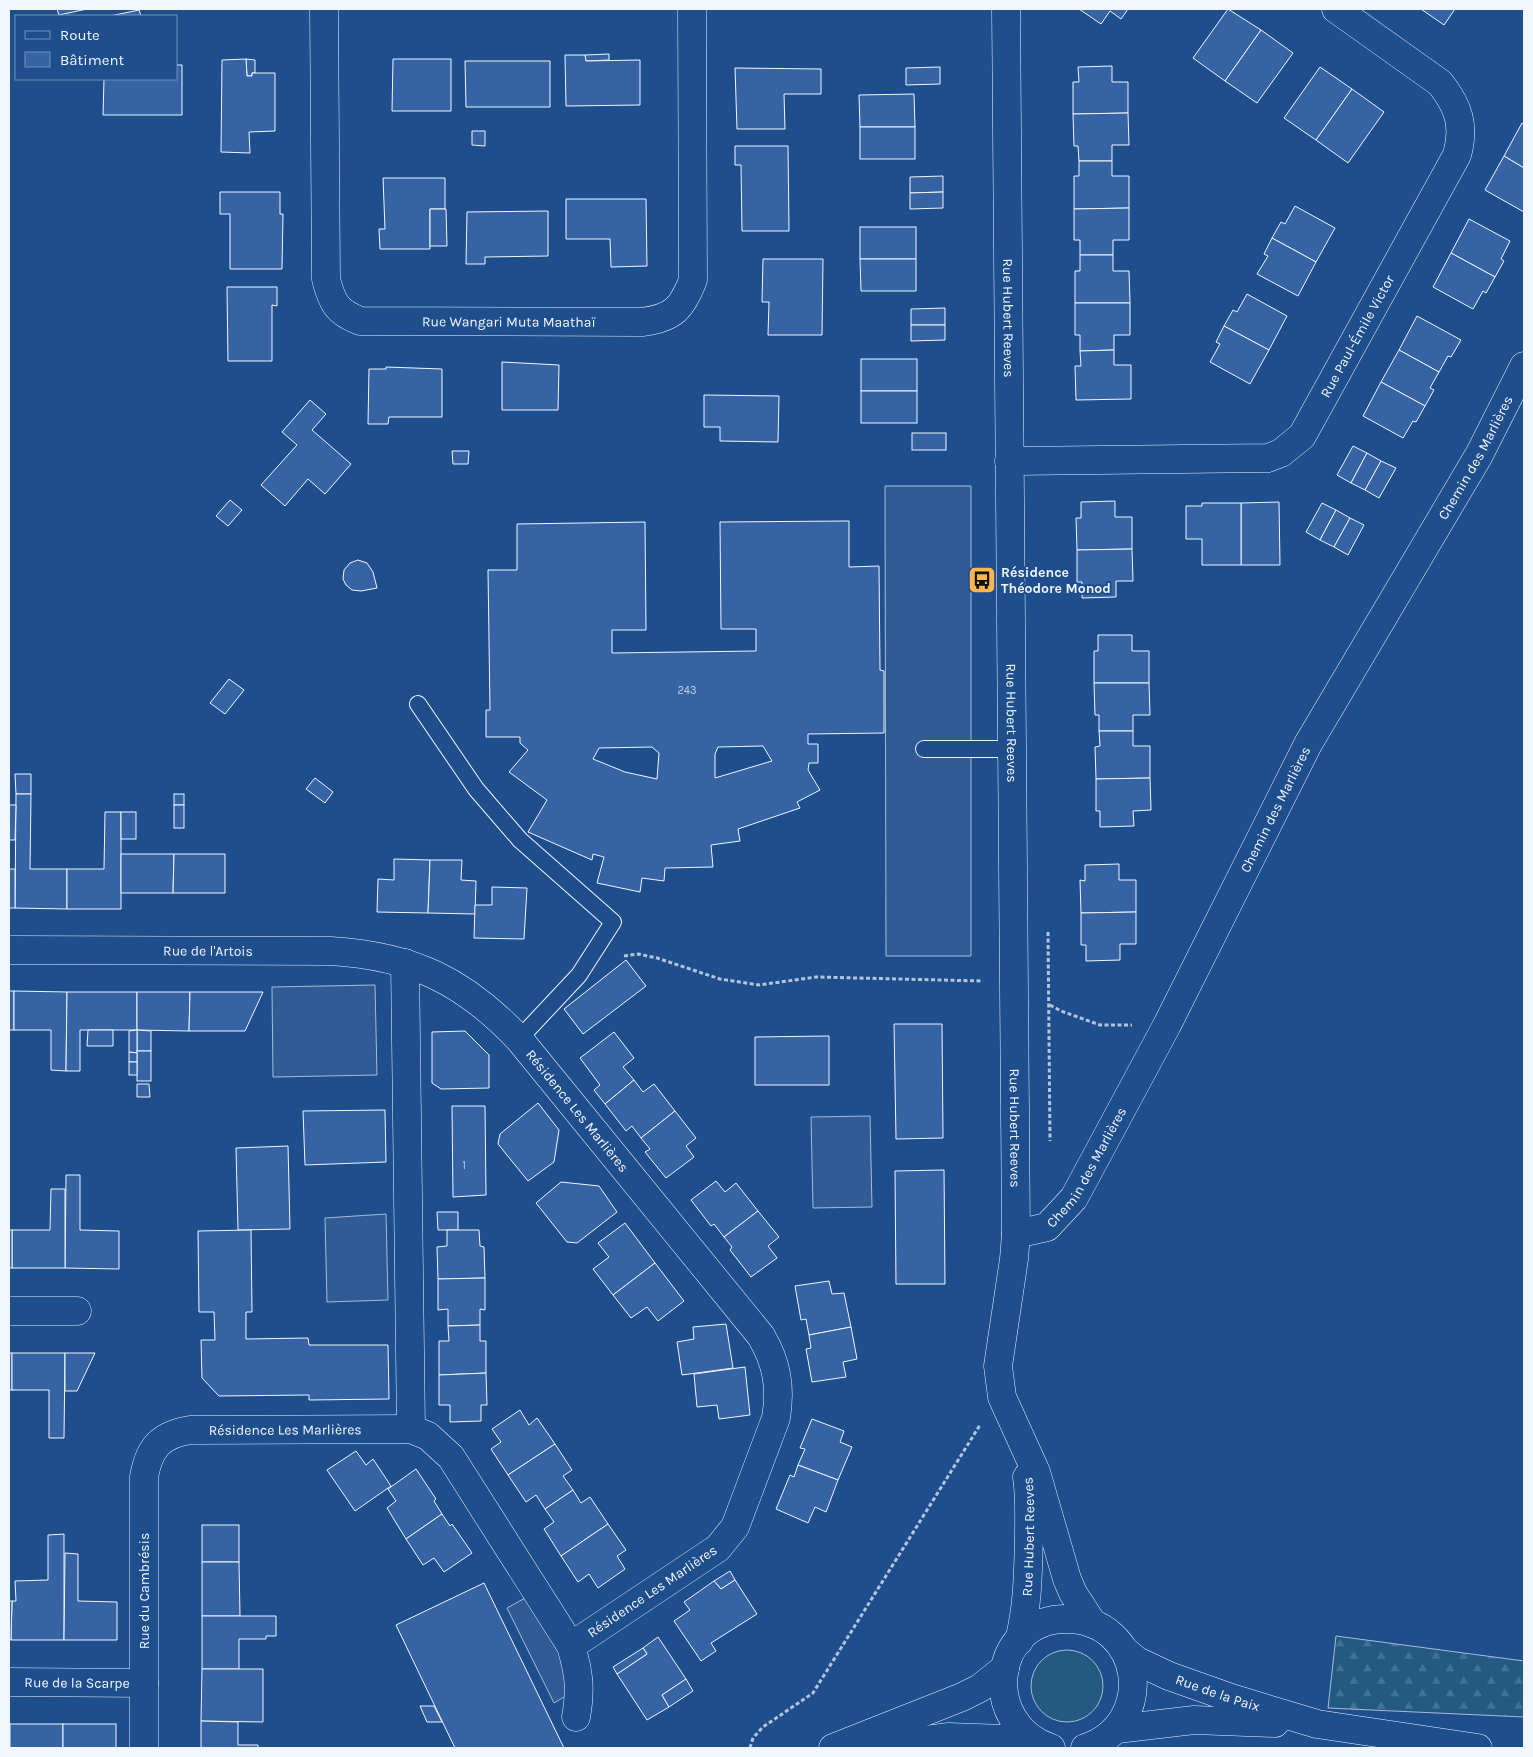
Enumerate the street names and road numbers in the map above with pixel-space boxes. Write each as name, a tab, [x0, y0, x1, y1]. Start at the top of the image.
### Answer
street label: Rue Hubert Reeves	[999, 258, 1017, 378]
street label: Rue Paul-Émile Victor	[1317, 271, 1399, 401]
street label: Rue Wangari Muta Maathaï	[422, 313, 596, 331]
street label: Chemin des Marlières	[1435, 393, 1517, 523]
street label: Rue Hubert Reeves	[1002, 663, 1020, 783]
street label: Chemin des Marlières	[1237, 744, 1314, 876]
street label: Rue de l'Artois	[163, 942, 253, 960]
street label: Résidence Les Marlières	[522, 1046, 632, 1176]
street label: Rue Hubert Reeves	[1006, 1068, 1024, 1188]
street label: Chemin des Marlières	[1043, 1104, 1130, 1231]
street label: Résidence Les Marlières	[209, 1421, 362, 1439]
street label: Rue Hubert Reeves	[1018, 1476, 1038, 1597]
street label: Rue du Cambrésis	[136, 1533, 153, 1649]
street label: Résidence Les Marlières	[584, 1542, 720, 1641]
street label: Rue de la Paix	[1173, 1671, 1262, 1715]
street label: Rue de la Scarpe	[24, 1674, 130, 1692]

